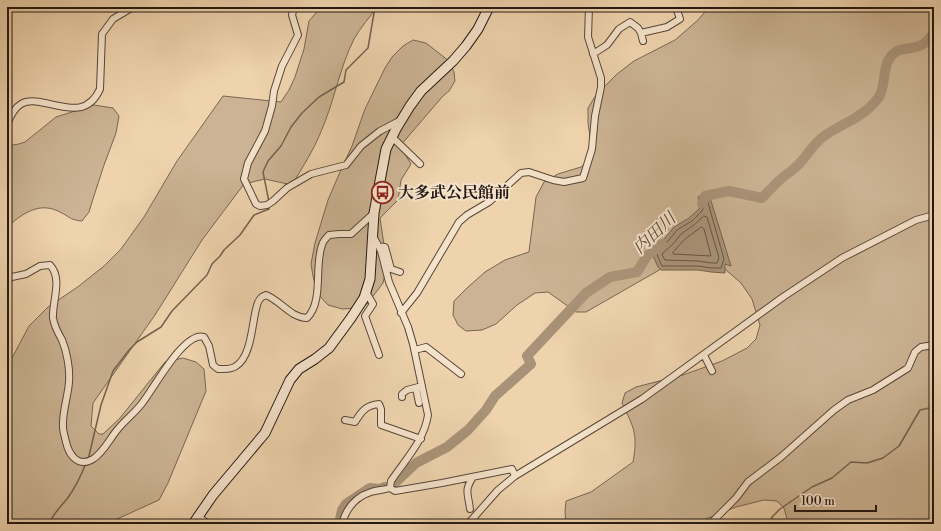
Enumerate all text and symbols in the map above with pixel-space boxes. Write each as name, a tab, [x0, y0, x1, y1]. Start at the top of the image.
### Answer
bus stop icon: 大多武公民館前	[369, 179, 395, 205]
place label: 大多武公民館前	[398, 183, 510, 203]
water label: 内田川	[629, 207, 682, 259]
scale bar	[795, 487, 876, 513]
text: 100 m	[801, 494, 835, 509]

